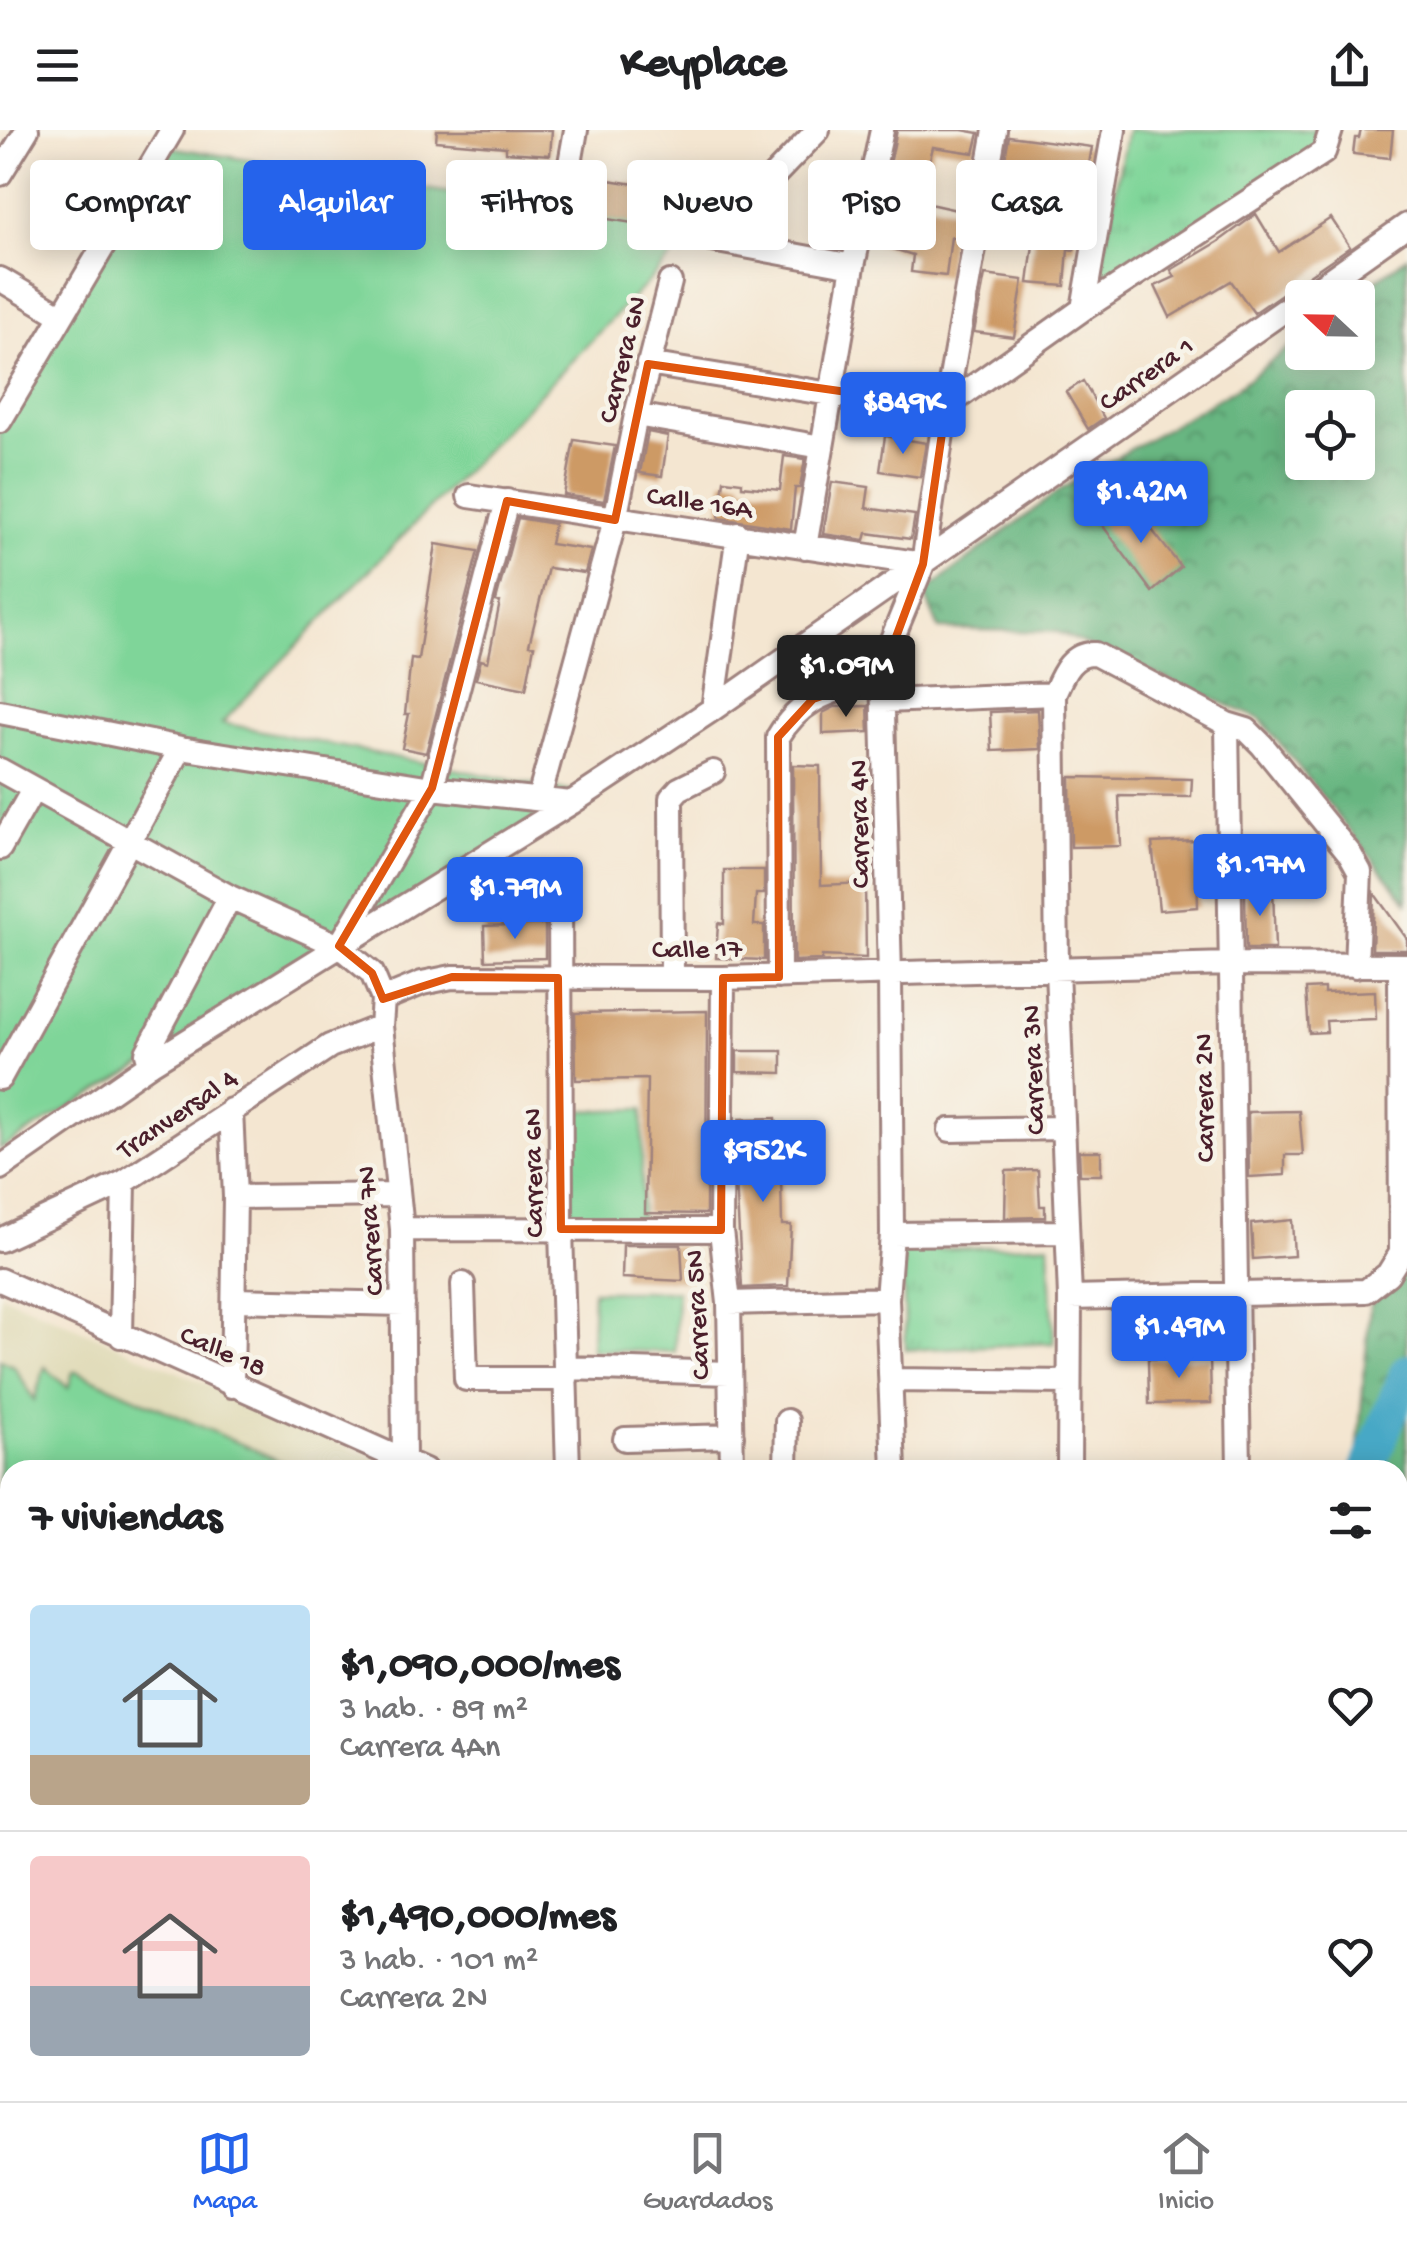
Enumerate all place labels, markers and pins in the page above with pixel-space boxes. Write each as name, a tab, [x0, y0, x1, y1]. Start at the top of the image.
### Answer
pin: $849K	[833, 372, 973, 457]
pin: $1.42M	[1060, 461, 1222, 546]
pin: $1.09M	[765, 635, 927, 720]
pin: $1.17M	[1179, 834, 1341, 919]
pin: $1.79M	[434, 857, 596, 942]
pin: $952K	[693, 1120, 833, 1205]
pin: $1.49M	[1098, 1296, 1260, 1381]

